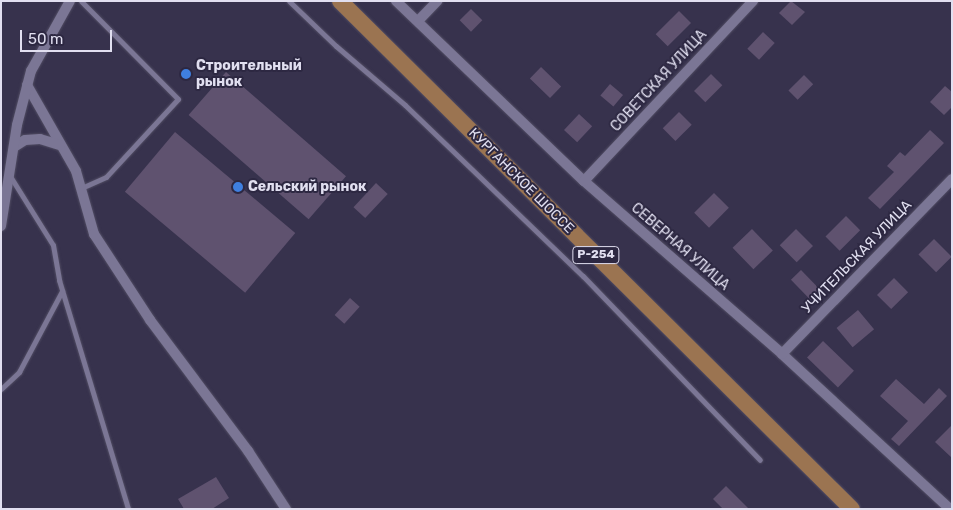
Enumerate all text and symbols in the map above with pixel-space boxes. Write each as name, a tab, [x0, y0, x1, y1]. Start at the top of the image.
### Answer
scale bar	[22, 20, 115, 52]
street label: СОВЕТСКАЯ УЛИЦА	[608, 27, 710, 135]
text: 50 m	[28, 30, 63, 48]
place label: Строительный рынок	[196, 58, 302, 90]
marker: Строительный рынок	[180, 68, 192, 80]
street label: КУРГАНСКОЕ ШОССЕ	[465, 125, 577, 237]
place label: Сельский рынок	[248, 179, 367, 195]
marker: Сельский рынок	[232, 181, 244, 193]
street label: УЧИТЕЛЬСКАЯ УЛИЦА	[799, 197, 915, 317]
street label: СЕВЕРНАЯ УЛИЦА	[628, 200, 732, 294]
road number: Р-254	[572, 246, 620, 264]

